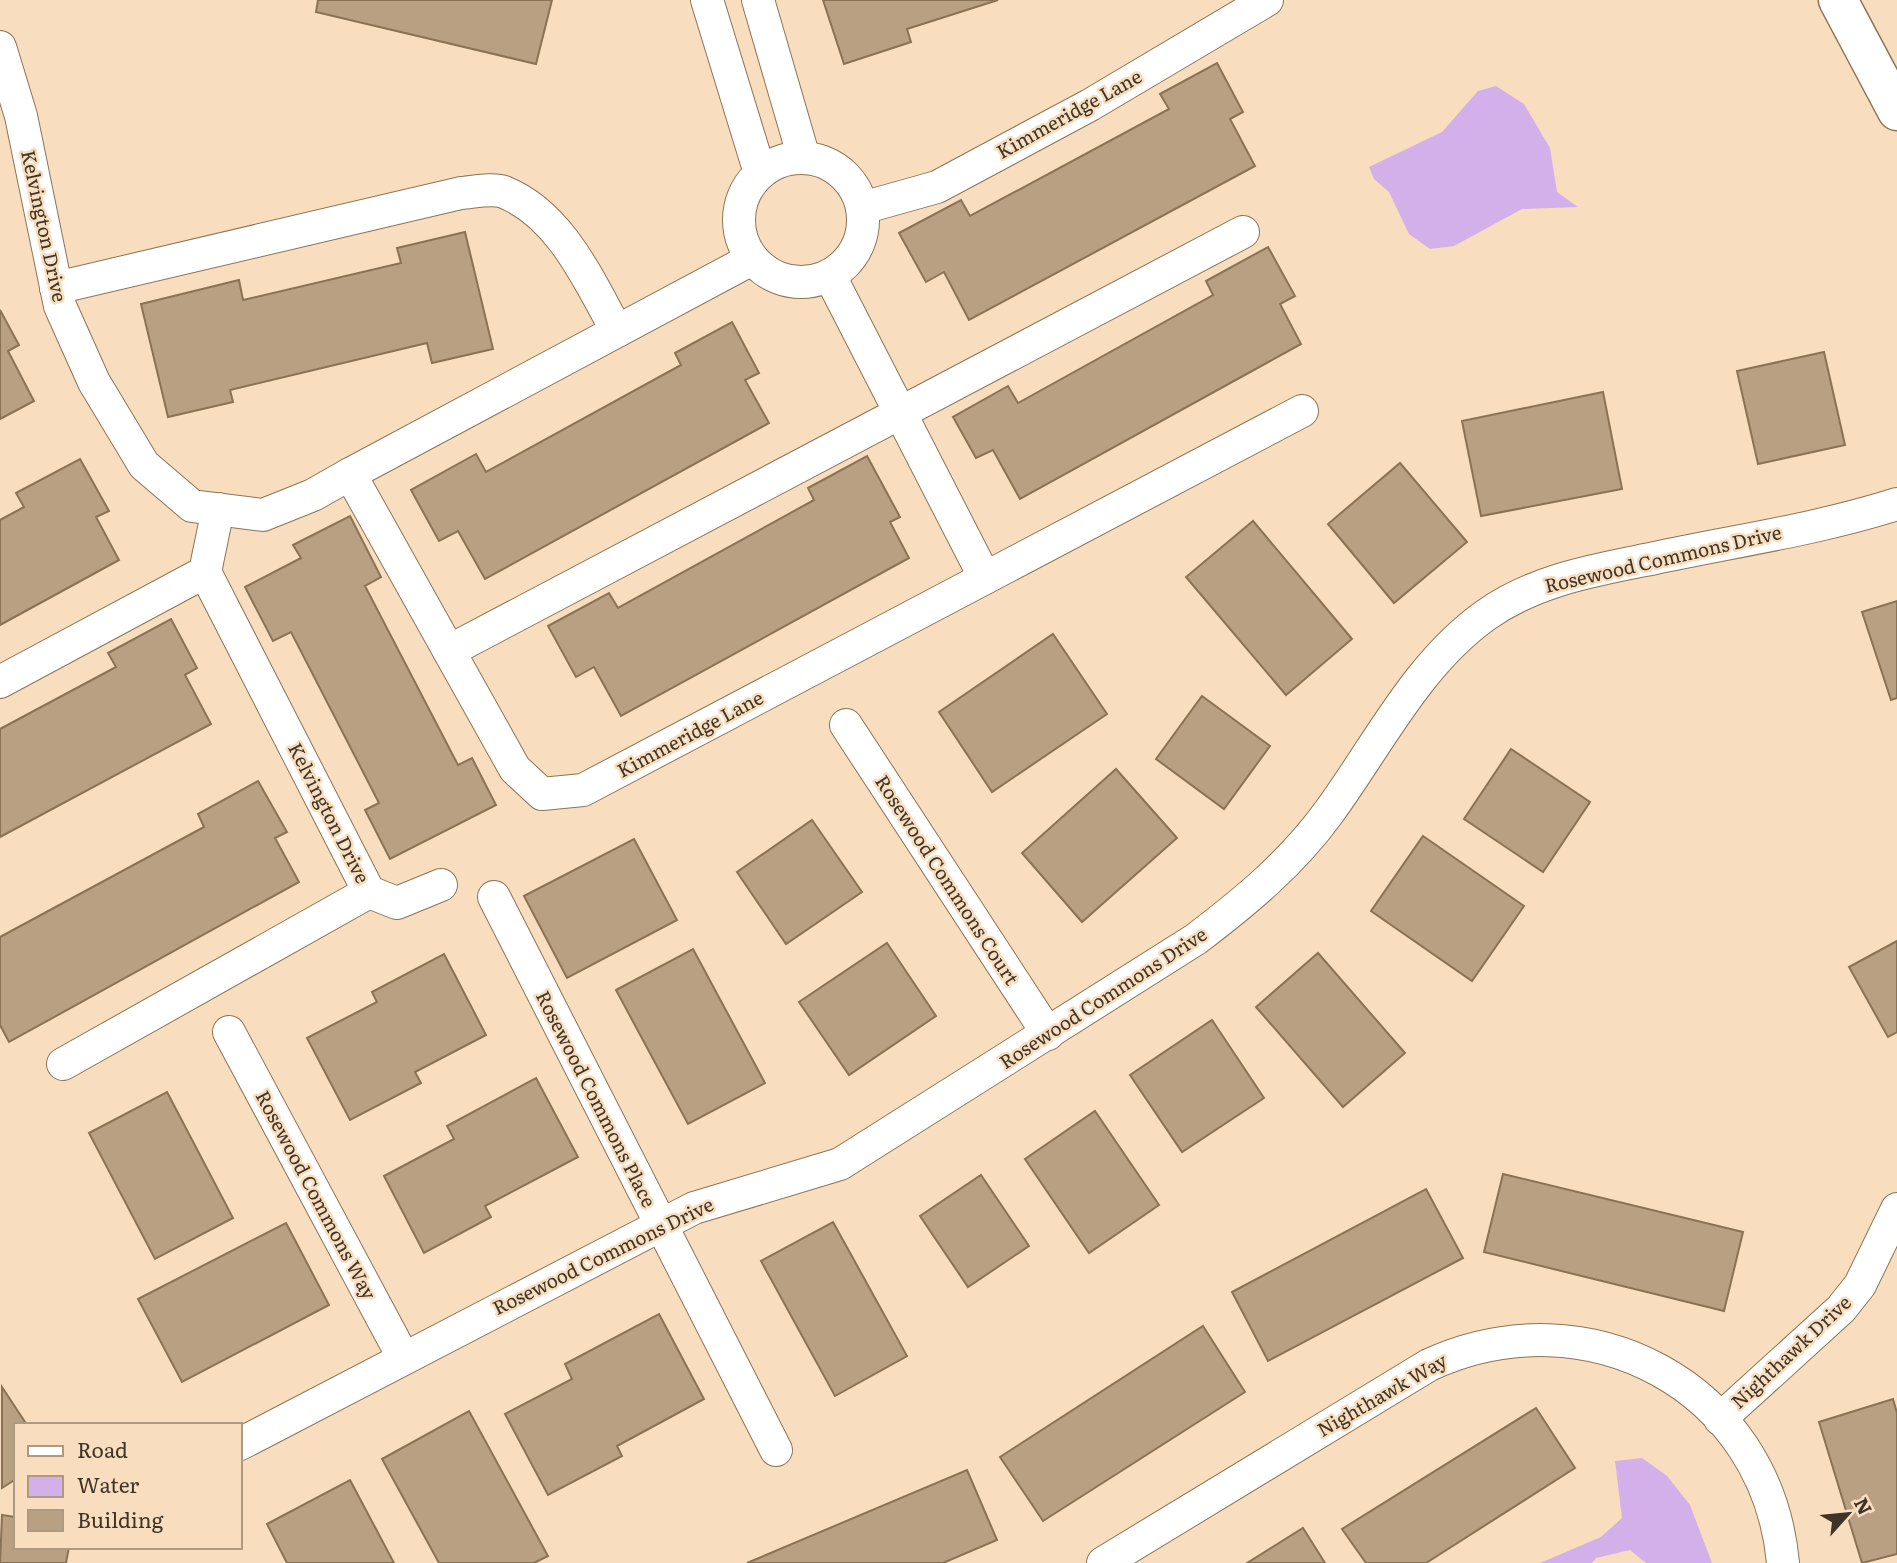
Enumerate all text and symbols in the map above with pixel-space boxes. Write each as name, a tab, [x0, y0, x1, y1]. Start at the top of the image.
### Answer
street label: Kimmeridge Lane	[991, 61, 1146, 165]
street label: Kelvington Drive	[15, 147, 75, 305]
street label: Rosewood Commons Drive	[1541, 517, 1784, 599]
street label: Kimmeridge Lane	[611, 683, 768, 784]
street label: Kelvington Drive	[282, 737, 378, 888]
street label: Rosewood Commons Court	[869, 769, 1027, 990]
street label: Rosewood Commons Drive	[993, 919, 1212, 1075]
street label: Rosewood Commons Place	[530, 985, 664, 1212]
street label: Rosewood Commons Way	[250, 1085, 384, 1304]
street label: Rosewood Commons Drive	[487, 1189, 718, 1321]
street label: Nighthawk Drive	[1724, 1288, 1857, 1414]
street label: Nighthawk Way	[1311, 1346, 1452, 1443]
legend	[14, 1423, 242, 1549]
text: Road	[77, 1433, 128, 1464]
text: Water	[77, 1468, 139, 1499]
north arrow	[1813, 1479, 1883, 1549]
text: N	[1848, 1492, 1880, 1519]
text: Building	[77, 1503, 164, 1534]

